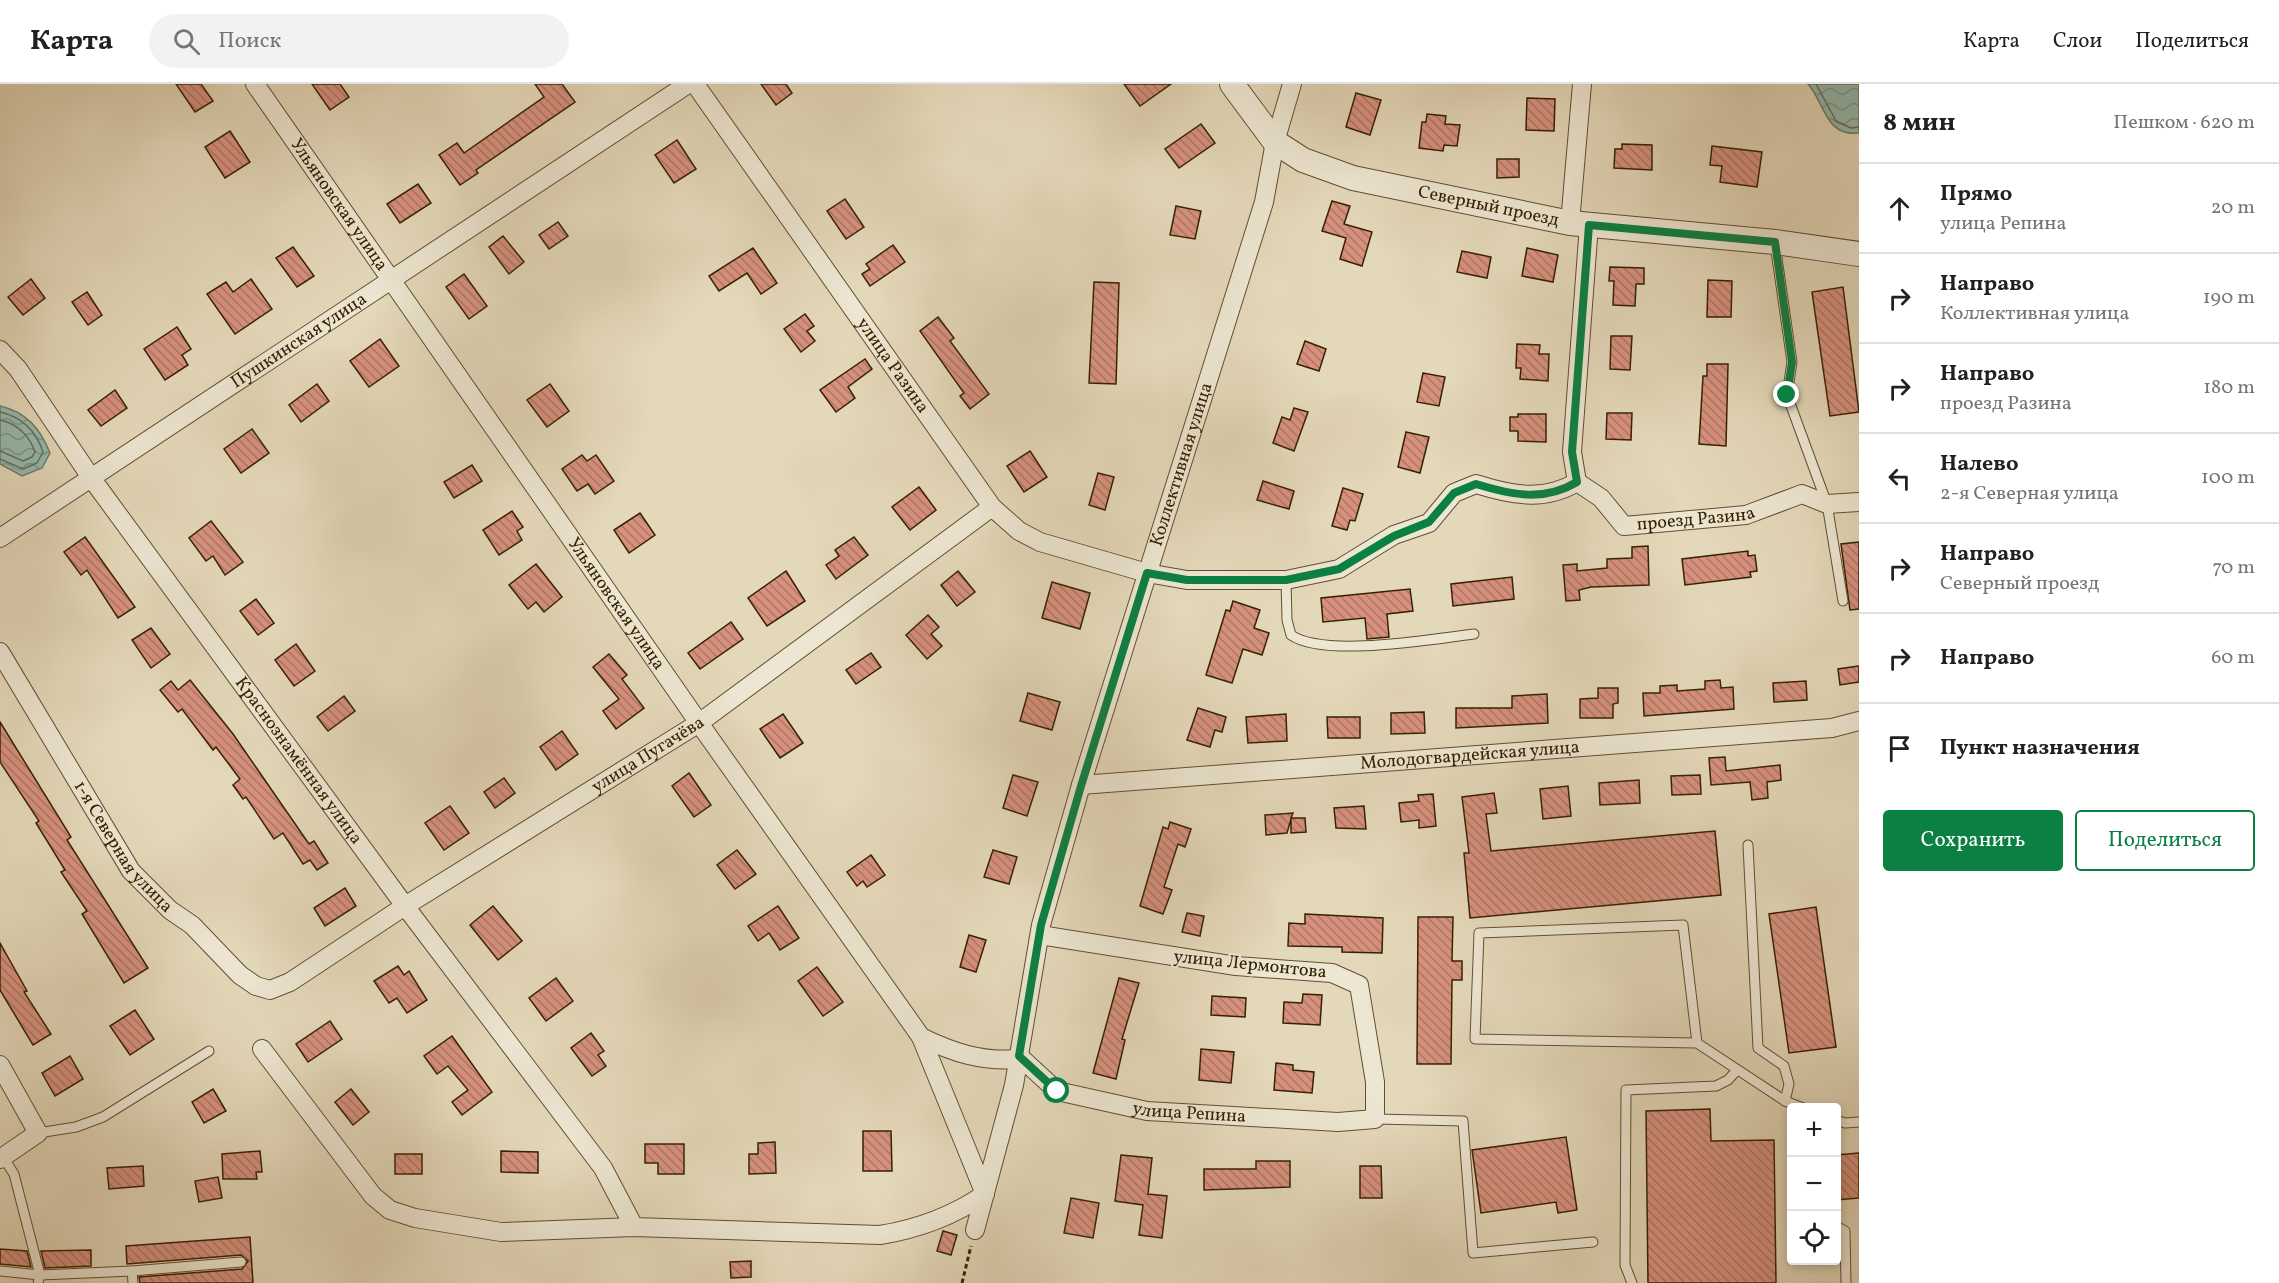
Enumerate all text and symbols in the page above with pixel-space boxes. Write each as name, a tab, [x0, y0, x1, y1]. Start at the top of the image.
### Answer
search box	[149, 14, 569, 68]
text: Карта	[30, 22, 113, 61]
icon: search	[170, 25, 203, 58]
text: Поиск	[218, 26, 281, 57]
text: Карта	[1963, 27, 2020, 56]
text: Слои	[2053, 27, 2102, 56]
text: Поделиться	[2135, 27, 2249, 56]
text: 8 мин	[1883, 105, 1955, 141]
text: Пешком · 620 m	[2113, 109, 2255, 137]
street label: Ульяновская улица	[284, 133, 394, 276]
street label: Северный проезд	[1416, 179, 1561, 233]
text: Прямо	[1940, 179, 2012, 210]
icon: ahead	[1883, 192, 1916, 225]
text: 20 m	[2211, 194, 2255, 222]
text: улица Репина	[1940, 210, 2066, 238]
text: Направо	[1940, 269, 2034, 300]
icon: right	[1883, 282, 1916, 315]
text: 190 m	[2203, 284, 2255, 312]
street label: Пушкинская улица	[226, 287, 372, 395]
text: Коллективная улица	[1940, 300, 2129, 328]
street label: улица Разина	[850, 313, 935, 419]
text: Направо	[1940, 359, 2034, 390]
icon: right	[1883, 372, 1916, 405]
text: 180 m	[2203, 374, 2255, 402]
street label: Коллективная улица	[1144, 379, 1219, 550]
route end	[1773, 381, 1799, 407]
text: проезд Разина	[1940, 390, 2072, 418]
text: Налево	[1940, 449, 2019, 480]
icon: left	[1883, 462, 1916, 495]
text: 100 m	[2201, 464, 2255, 492]
text: 2-я Северная улица	[1940, 480, 2119, 508]
street label: проезд Разина	[1636, 500, 1759, 537]
street label: Ульяновская улица	[561, 532, 671, 675]
text: Направо	[1940, 539, 2034, 570]
icon: right	[1883, 552, 1916, 585]
text: 70 m	[2212, 554, 2255, 582]
text: Северный проезд	[1940, 570, 2099, 598]
icon: right	[1883, 642, 1916, 675]
text: Направо	[1940, 643, 2034, 674]
text: 60 m	[2211, 644, 2255, 672]
street label: Краснознамённая улица	[229, 672, 368, 850]
street label: улица Пугачёва	[587, 710, 709, 799]
icon: arrive	[1883, 732, 1916, 765]
text: Пункт назначения	[1940, 733, 2140, 764]
street label: Молодогвардейская улица	[1359, 735, 1580, 776]
street label: 1-я Северная улица	[67, 776, 179, 919]
button: Сохранить	[1883, 810, 2063, 871]
button: Поделиться	[2075, 810, 2255, 871]
street label: улица Лермонтова	[1172, 945, 1328, 985]
route start	[1043, 1077, 1069, 1103]
street label: улица Репина	[1130, 1096, 1247, 1129]
map controls	[1787, 1103, 1841, 1265]
button: +	[1787, 1103, 1841, 1157]
button: −	[1787, 1157, 1841, 1211]
button: locate	[1787, 1211, 1841, 1265]

